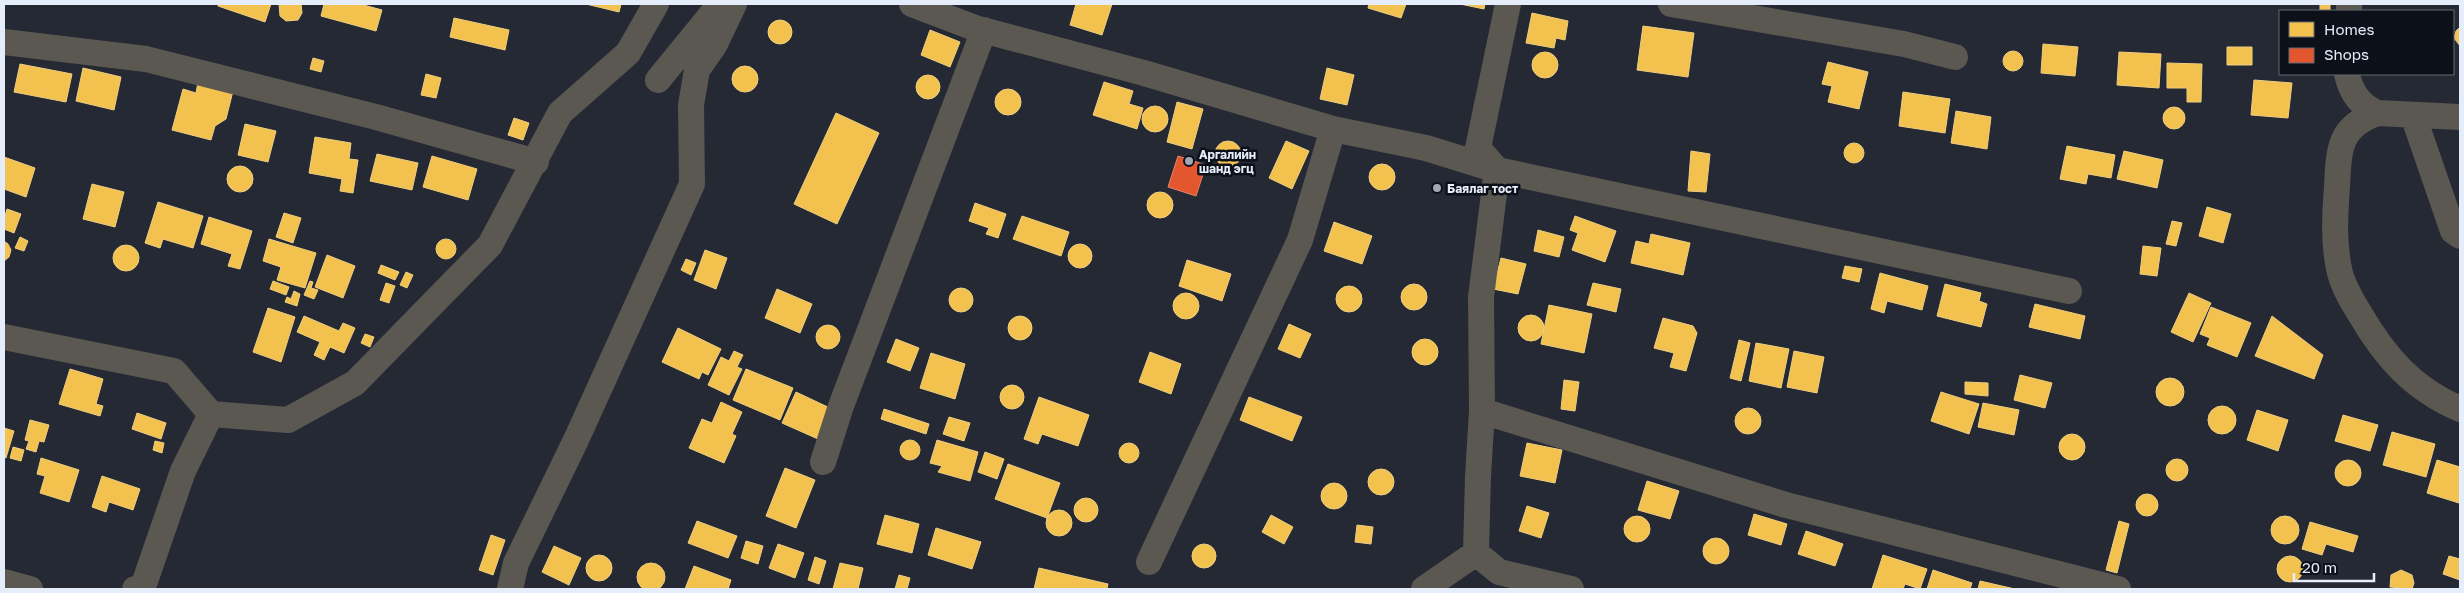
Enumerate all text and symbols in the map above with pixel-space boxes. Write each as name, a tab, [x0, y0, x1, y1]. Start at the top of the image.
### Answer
legend	[2279, 10, 2454, 75]
text: Homes	[2324, 20, 2374, 38]
text: Shops	[2324, 45, 2369, 63]
place label: Аргалийн шанд эгц	[1199, 147, 1256, 176]
marker: Аргалийн шанд эгц	[1183, 155, 1195, 167]
place label: Баялаг тост	[1447, 181, 1518, 196]
marker: Баялаг тост	[1431, 182, 1443, 194]
scale bar	[2294, 550, 2374, 582]
text: 20 m	[2302, 558, 2337, 576]

